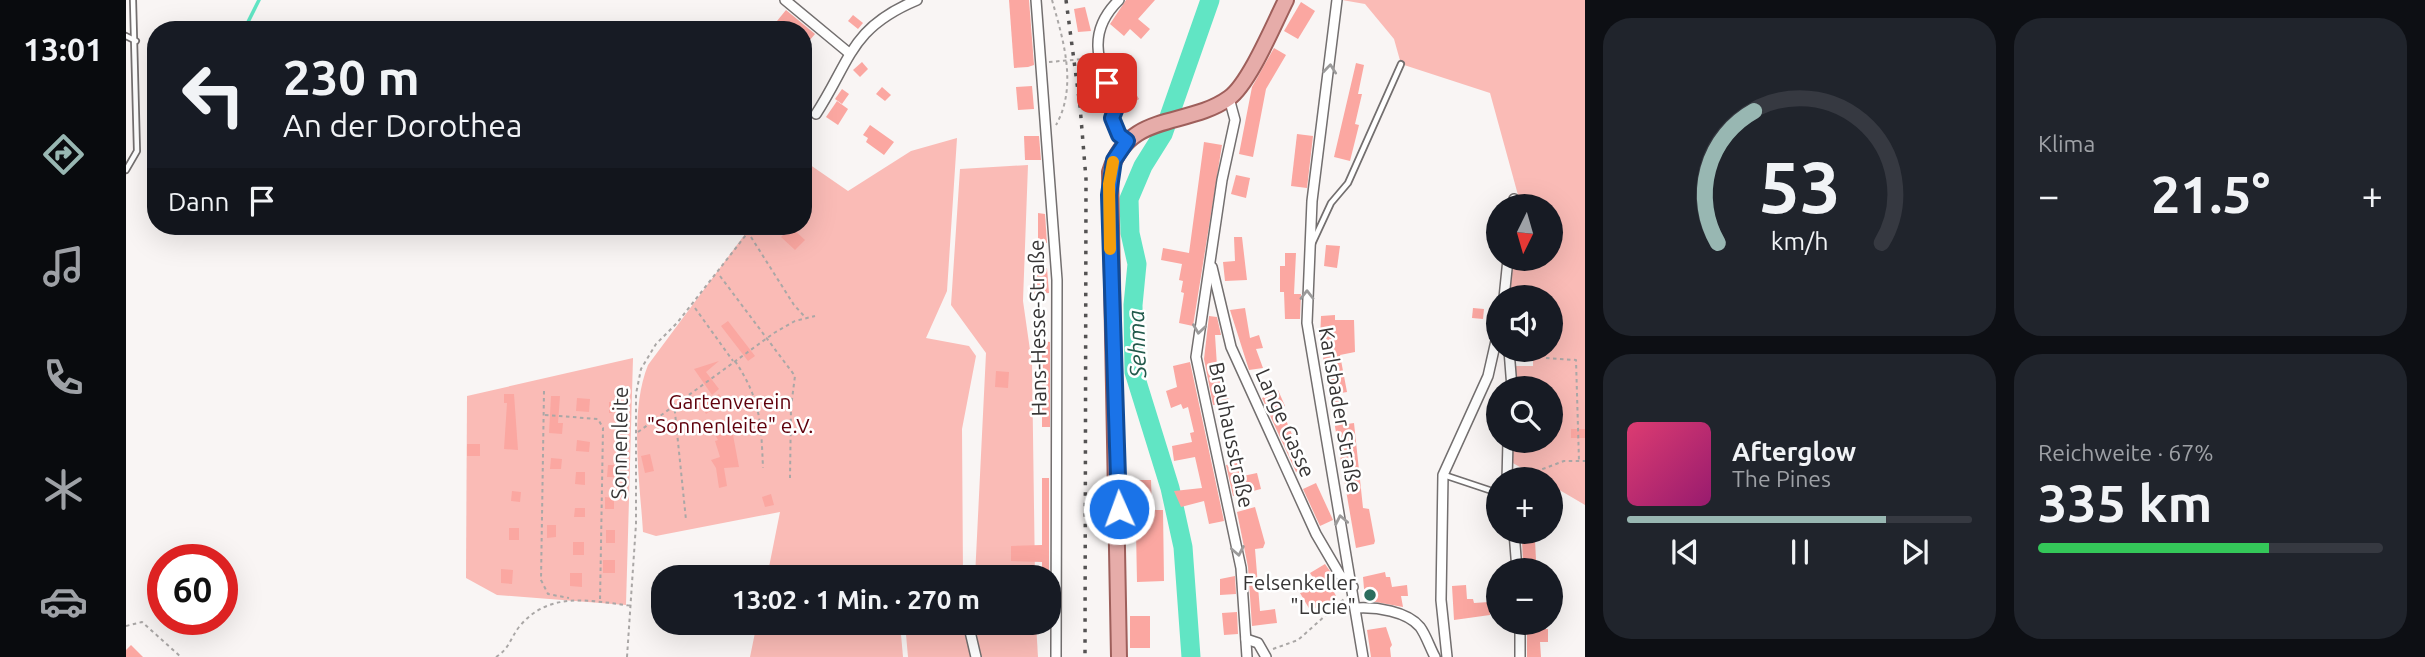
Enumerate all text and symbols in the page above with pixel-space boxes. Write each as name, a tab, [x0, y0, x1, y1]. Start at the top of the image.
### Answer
text: 13:01	[23, 31, 103, 67]
icon: left	[168, 49, 259, 140]
text: 230 m	[283, 49, 420, 104]
pin	[1077, 53, 1137, 113]
one-way arrow	[1322, 63, 1337, 74]
icon: arrive	[1088, 64, 1126, 102]
text: An der Dorothea	[283, 107, 522, 143]
icon: directions	[39, 130, 88, 179]
text: Klima	[2038, 131, 2095, 156]
text: 53	[1758, 145, 1841, 227]
text: 21.5°	[2151, 165, 2270, 223]
text: −	[2038, 174, 2059, 216]
text: +	[2362, 174, 2383, 216]
icon: arrive	[243, 182, 281, 220]
text: Dann	[168, 187, 229, 216]
north arrow	[1486, 194, 1563, 271]
map controls	[1486, 194, 1563, 635]
text: km/h	[1771, 227, 1828, 255]
street label: Hans-Hesse-Straße	[1023, 239, 1051, 417]
icon: music	[39, 242, 88, 291]
button: sound	[1486, 285, 1563, 362]
one-way arrow	[1299, 290, 1315, 300]
water label: Sehma	[1123, 310, 1150, 379]
one-way arrow	[1192, 323, 1207, 335]
street label: Karlsbader Straße	[1315, 325, 1367, 495]
icon: phone	[39, 353, 88, 402]
street label: Brauhausstraße	[1205, 360, 1259, 510]
street label: Lange Gasse	[1251, 364, 1321, 481]
button: search	[1486, 376, 1563, 453]
street label: Sonnenleite	[606, 386, 632, 500]
park label: Gartenverein "Sonnenleite" e.V.	[647, 389, 813, 437]
text: Afterglow	[1732, 437, 1856, 466]
text: Reichweite · 67%	[2038, 440, 2214, 465]
icon: climate	[39, 465, 88, 514]
text: The Pines	[1732, 466, 1831, 491]
button: +	[1486, 467, 1563, 544]
position arrow	[1082, 472, 1156, 546]
text: 335 km	[2038, 474, 2212, 532]
one-way arrow	[1335, 514, 1350, 526]
icon: previous	[1666, 533, 1704, 571]
icon: pause	[1781, 533, 1819, 571]
icon: next	[1896, 533, 1934, 571]
speed limit sign: 60	[147, 544, 238, 635]
one-way arrow	[1230, 545, 1245, 557]
button: −	[1486, 558, 1563, 635]
place label: Felsenkeller "Lucie"	[1243, 570, 1356, 618]
icon: car	[39, 577, 88, 626]
text: 13:02 · 1 Min. · 270 m	[732, 585, 980, 614]
marker: Felsenkeller "Lucie"	[1362, 587, 1378, 603]

